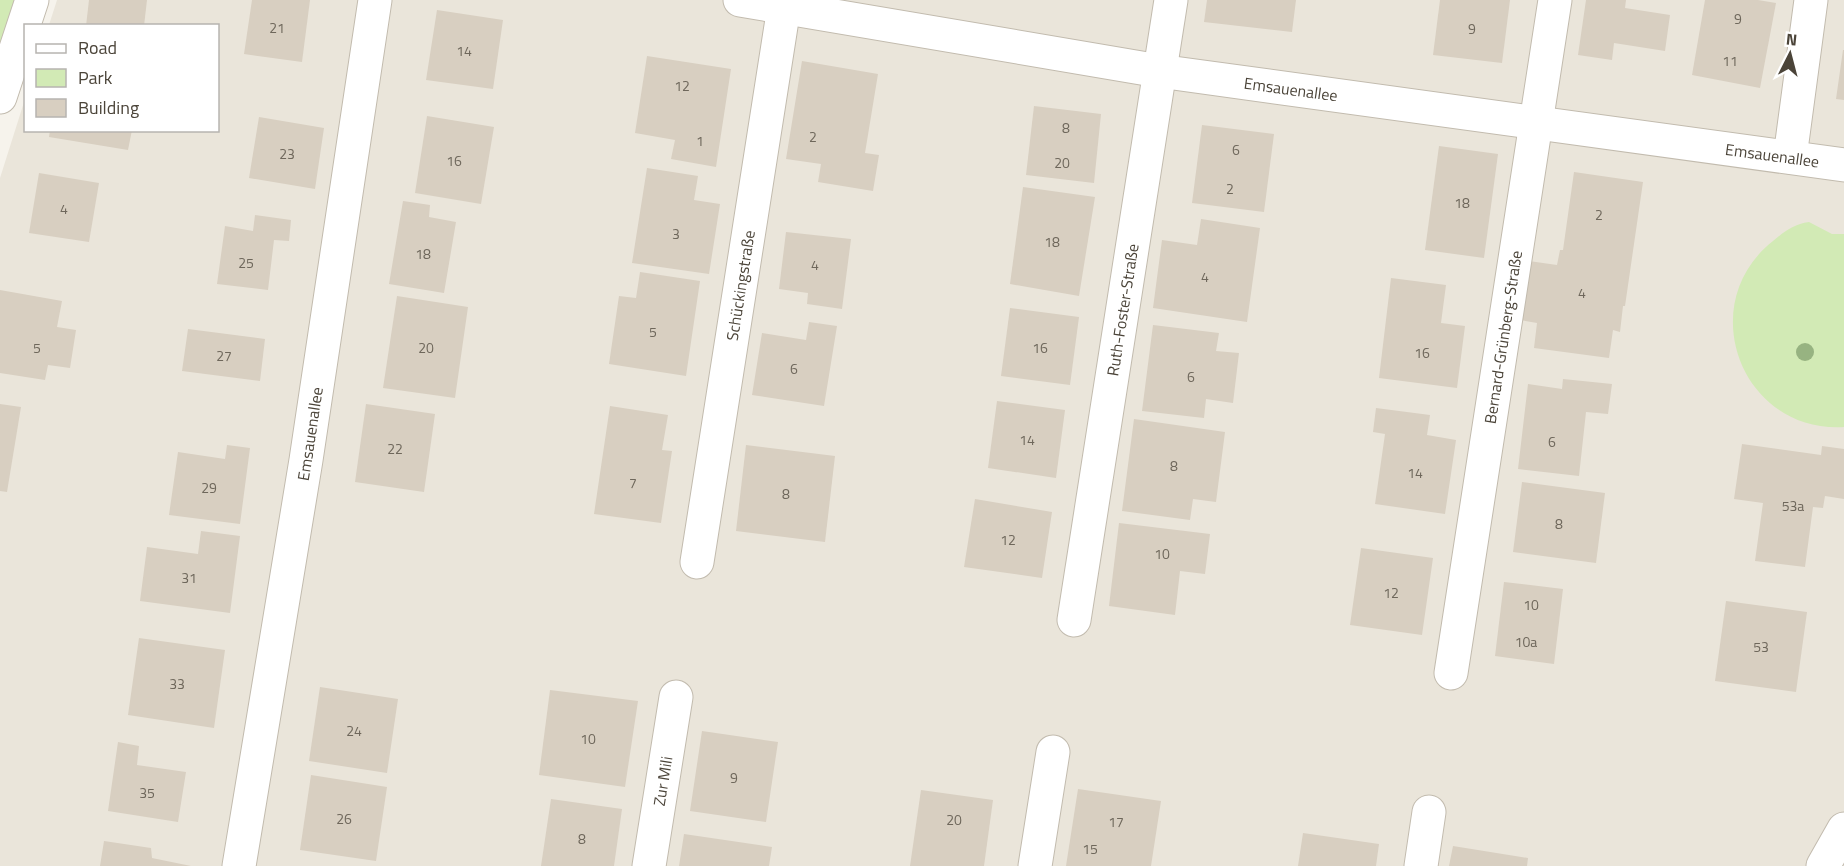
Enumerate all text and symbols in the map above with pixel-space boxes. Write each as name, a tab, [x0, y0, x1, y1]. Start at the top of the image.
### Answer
house number: 9	[1734, 8, 1742, 29]
house number: 21	[269, 17, 285, 38]
house number: 9	[1468, 18, 1476, 39]
legend	[24, 24, 219, 132]
north arrow	[1760, 24, 1820, 84]
text: N	[1785, 27, 1798, 52]
text: Road	[78, 34, 117, 61]
house number: 14	[456, 40, 472, 61]
house number: 11	[1722, 50, 1738, 71]
text: Park	[78, 64, 113, 91]
street label: Emsauenallee	[1242, 71, 1339, 107]
house number: 12	[674, 75, 690, 96]
text: Building	[78, 94, 139, 121]
house number: 8	[1062, 117, 1070, 138]
house number: 2	[809, 126, 817, 147]
house number: 1	[696, 130, 704, 151]
street label: Emsauenallee	[1724, 137, 1821, 173]
house number: 6	[1232, 139, 1240, 160]
house number: 23	[279, 143, 295, 164]
house number: 16	[446, 150, 462, 171]
house number: 20	[1054, 152, 1070, 173]
house number: 2	[1226, 178, 1234, 199]
house number: 18	[1454, 192, 1470, 213]
house number: 4	[60, 198, 68, 219]
house number: 2	[1595, 204, 1603, 225]
house number: 3	[672, 223, 680, 244]
street label: Schückingstraße	[720, 228, 761, 342]
house number: 18	[1044, 231, 1060, 252]
street label: Ruth-Foster-Straße	[1100, 242, 1145, 378]
house number: 18	[415, 243, 431, 264]
street label: Bernard-Grünberg-Straße	[1478, 249, 1528, 425]
house number: 25	[238, 252, 254, 273]
house number: 4	[811, 254, 819, 275]
house number: 4	[1201, 266, 1209, 287]
house number: 4	[1578, 282, 1586, 303]
house number: 5	[649, 321, 657, 342]
house number: 5	[33, 337, 41, 358]
house number: 20	[418, 337, 434, 358]
house number: 16	[1032, 337, 1048, 358]
house number: 16	[1414, 342, 1430, 363]
house number: 27	[216, 345, 232, 366]
house number: 6	[790, 358, 798, 379]
house number: 6	[1187, 366, 1195, 387]
street label: Emsauenallee	[291, 385, 329, 482]
house number: 14	[1019, 429, 1035, 450]
house number: 6	[1548, 431, 1556, 452]
house number: 22	[387, 438, 403, 459]
house number: 8	[1170, 455, 1178, 476]
house number: 14	[1407, 462, 1423, 483]
house number: 7	[629, 472, 637, 493]
house number: 29	[201, 477, 217, 498]
house number: 8	[782, 483, 790, 504]
house number: 53a	[1782, 495, 1804, 516]
house number: 8	[1555, 513, 1563, 534]
house number: 12	[1000, 529, 1016, 550]
house number: 10	[1154, 543, 1170, 564]
house number: 31	[181, 567, 197, 588]
house number: 12	[1383, 582, 1399, 603]
house number: 10	[1523, 594, 1539, 615]
house number: 10a	[1515, 631, 1537, 652]
house number: 53	[1753, 636, 1769, 657]
house number: 33	[169, 673, 185, 694]
house number: 24	[346, 720, 362, 741]
house number: 10	[580, 728, 596, 749]
street label: Zur Mili	[647, 754, 678, 808]
house number: 9	[730, 767, 738, 788]
house number: 35	[139, 782, 155, 803]
house number: 26	[336, 808, 352, 829]
house number: 20	[946, 809, 962, 830]
house number: 17	[1108, 811, 1124, 832]
house number: 8	[578, 828, 586, 849]
house number: 15	[1082, 838, 1098, 859]

